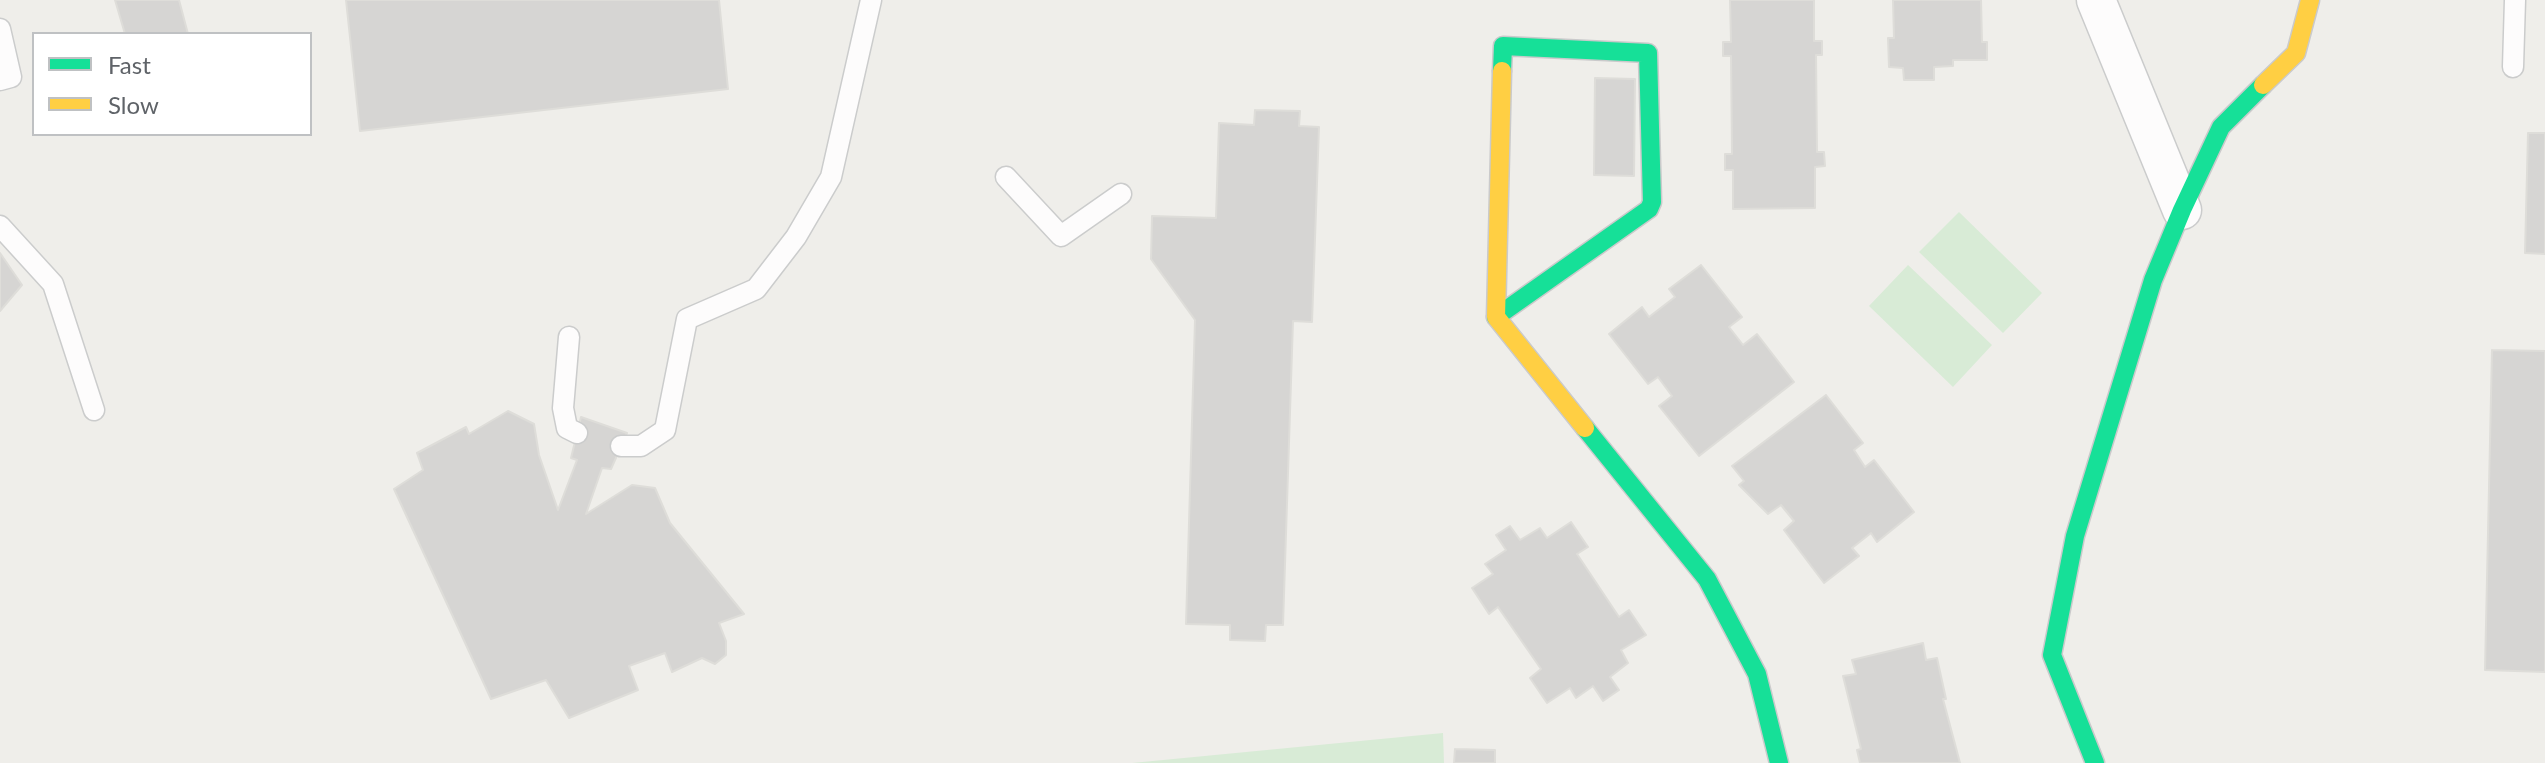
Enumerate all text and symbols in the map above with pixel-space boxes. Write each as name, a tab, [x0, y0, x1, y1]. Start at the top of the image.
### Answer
legend	[32, 32, 312, 136]
text: Fast	[108, 50, 151, 79]
text: Slow	[108, 90, 159, 119]

